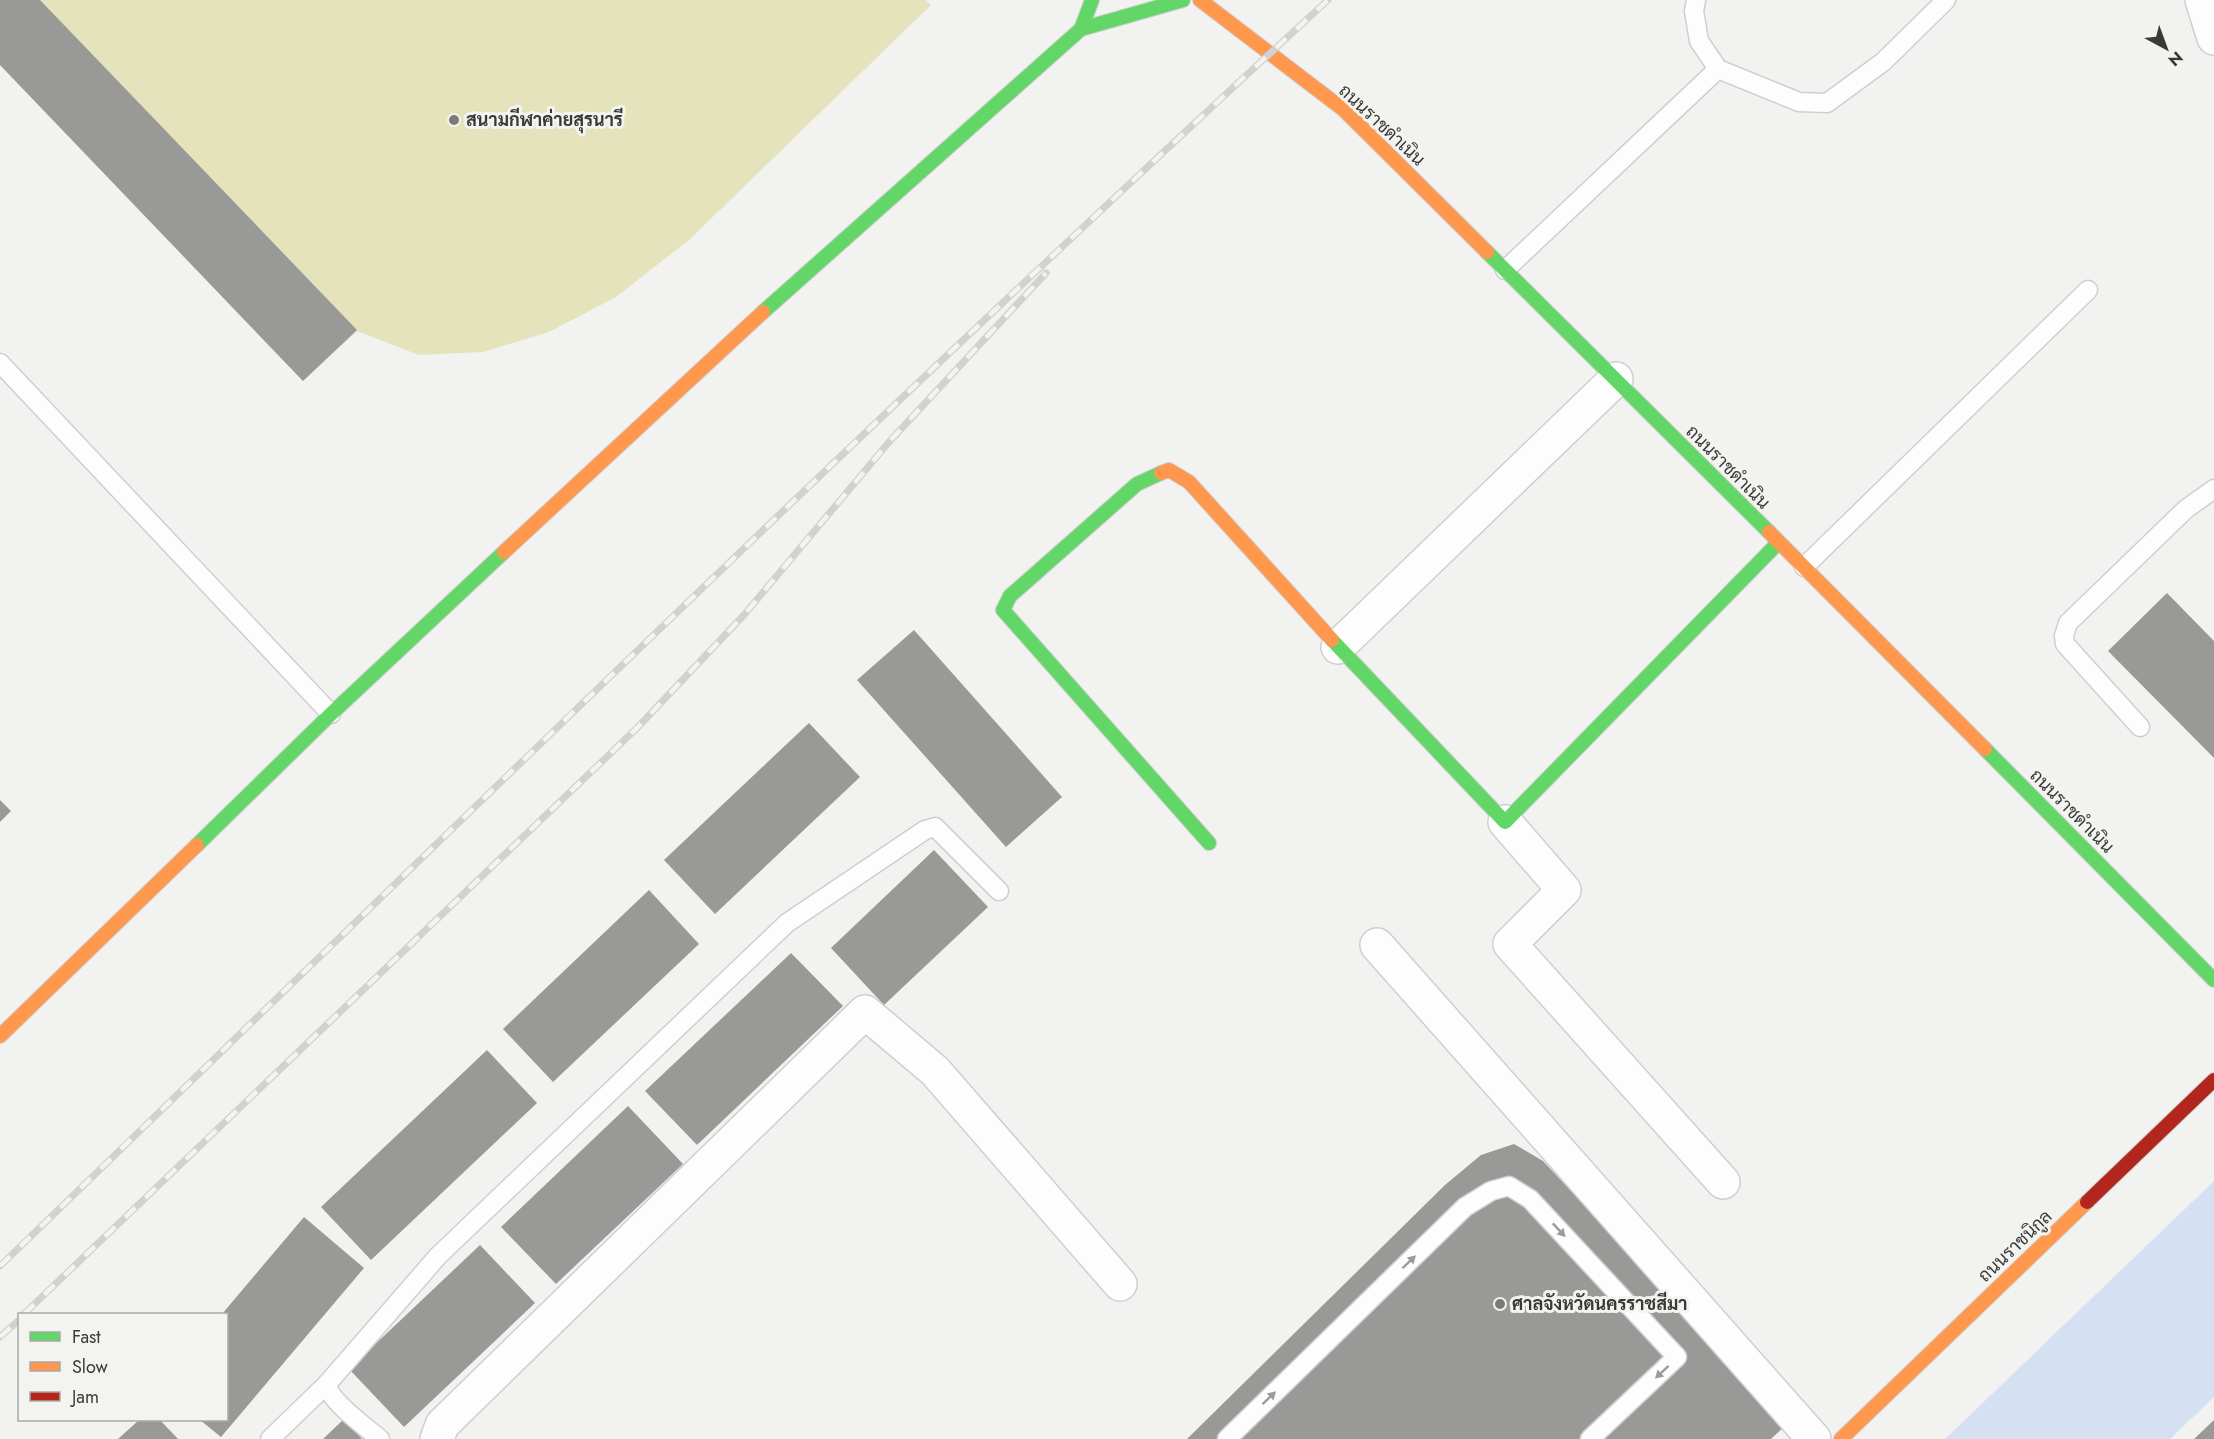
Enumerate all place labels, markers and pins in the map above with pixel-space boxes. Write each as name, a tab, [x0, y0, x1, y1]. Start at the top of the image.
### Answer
place label: สนามกีฬาค่ายสุรนารี	[466, 107, 623, 134]
marker: สนามกีฬาค่ายสุรนารี	[447, 113, 461, 127]
place label: ศาลจังหวัดนครราชสีมา	[1512, 1291, 1688, 1317]
marker: ศาลจังหวัดนครราชสีมา	[1493, 1297, 1507, 1311]

